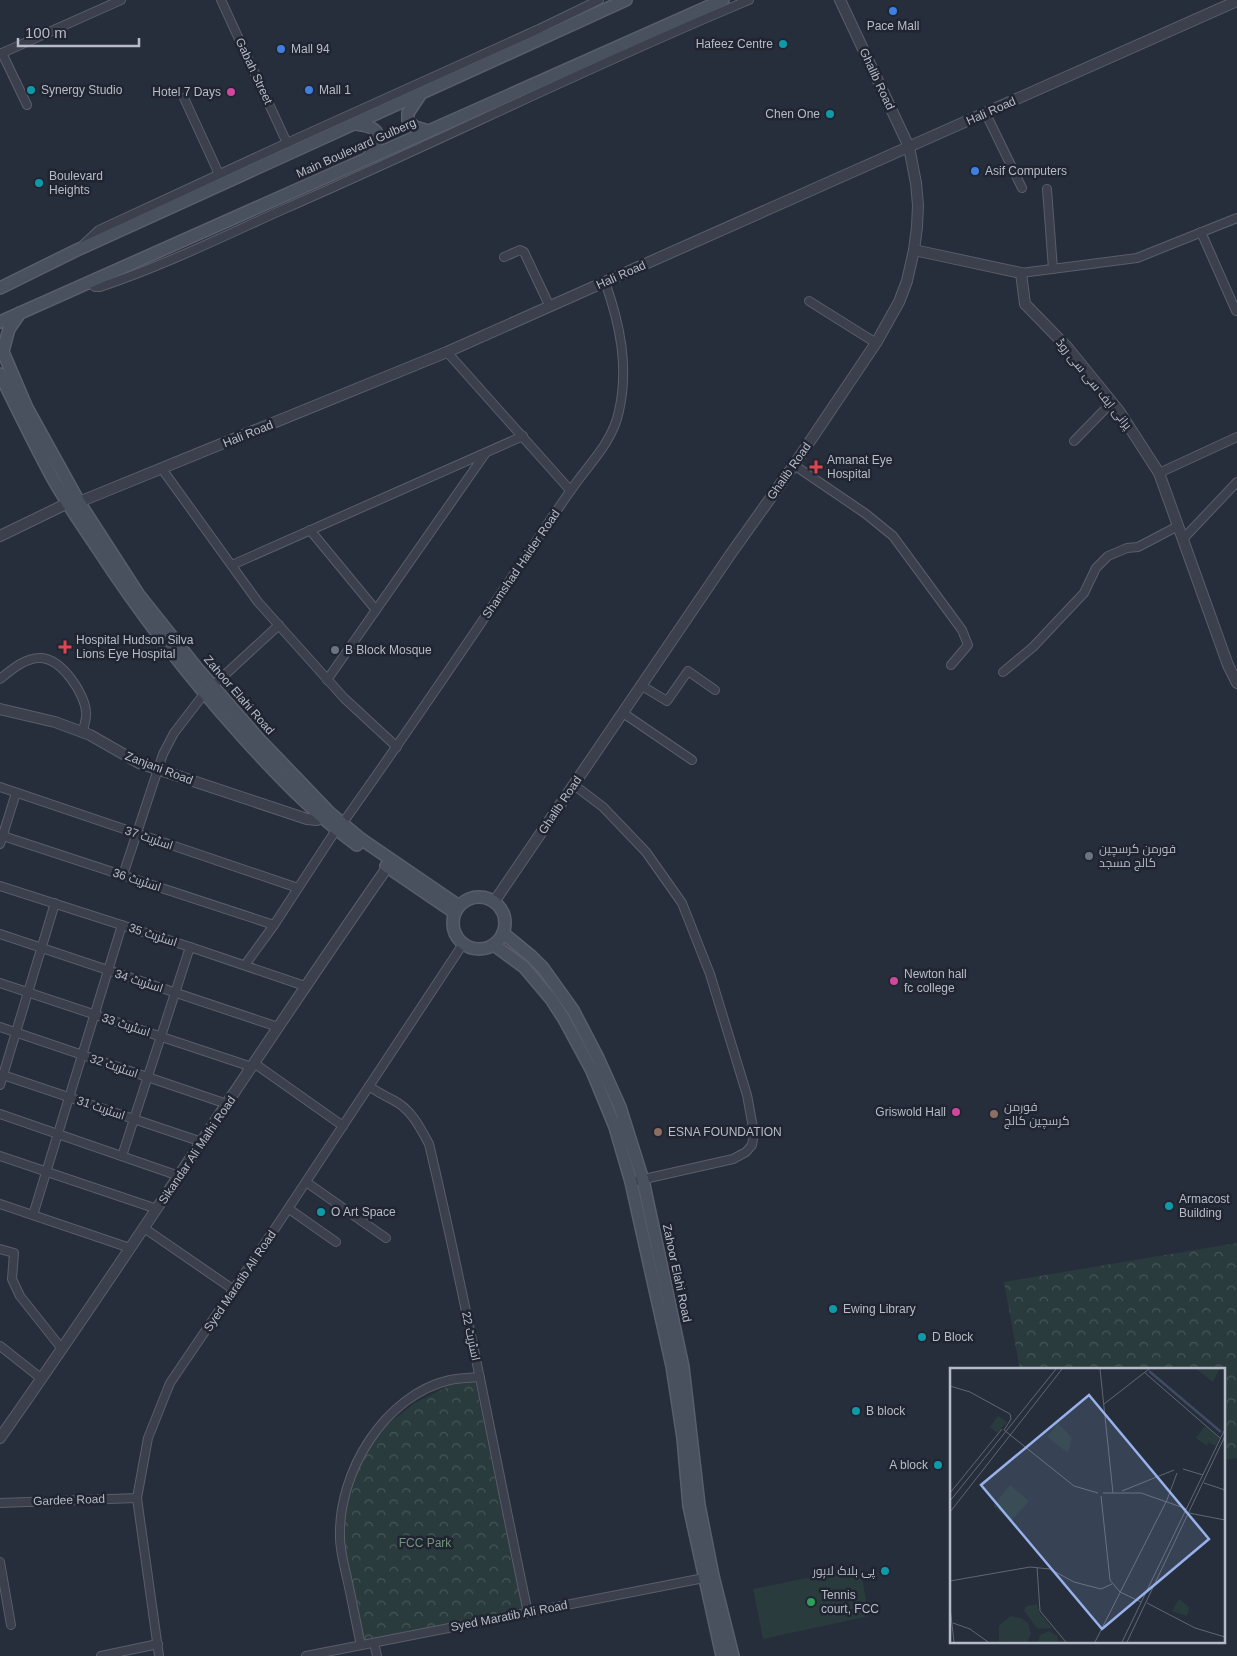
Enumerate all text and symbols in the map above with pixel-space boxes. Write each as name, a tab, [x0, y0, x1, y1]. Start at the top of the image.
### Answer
marker: Pace Mall	[887, 5, 899, 17]
scale bar	[18, 15, 139, 47]
place label: Pace Mall	[867, 19, 919, 33]
text: 100 m	[25, 24, 67, 41]
street label: Gabah Street	[233, 36, 276, 107]
place label: Hafeez Centre	[696, 37, 773, 51]
marker: Hafeez Centre	[777, 38, 789, 50]
place label: Mall 94	[291, 42, 330, 56]
marker: Mall 94	[275, 43, 287, 55]
street label: Ghalib Road	[857, 46, 897, 112]
place label: Synergy Studio	[41, 83, 123, 97]
place label: Mall 1	[319, 83, 351, 97]
marker: Synergy Studio	[25, 84, 37, 96]
marker: Mall 1	[303, 84, 315, 96]
place label: Hotel 7 Days	[152, 85, 221, 99]
marker: Hotel 7 Days	[225, 86, 237, 98]
street label: Hali Road	[964, 94, 1018, 128]
place label: Chen One	[765, 107, 820, 121]
marker: Chen One	[824, 108, 836, 120]
street label: Main Boulevard Gulberg	[294, 115, 418, 181]
place label: Asif Computers	[985, 164, 1067, 178]
marker: Asif Computers	[969, 165, 981, 177]
place label: Boulevard Heights	[49, 169, 103, 197]
marker: Boulevard Heights	[33, 177, 45, 189]
street label: Hali Road	[594, 258, 648, 292]
street label: پرانی ایف سی سی روڈ	[1051, 336, 1135, 434]
street label: Hali Road	[221, 418, 275, 450]
street label: Ghalib Road	[764, 440, 814, 502]
place label: Amanat Eye Hospital	[827, 453, 893, 481]
marker: Amanat Eye Hospital	[809, 460, 823, 474]
street label: Shamshad Haider Road	[479, 507, 563, 621]
place label: Hospital Hudson Silva Lions Eye Hospital	[76, 633, 194, 661]
marker: Hospital Hudson Silva Lions Eye Hospital	[58, 640, 72, 654]
place label: B Block Mosque	[345, 643, 432, 657]
marker: B Block Mosque	[329, 644, 341, 656]
street label: Zahoor Elahi Road	[201, 653, 277, 737]
street label: Zanjani Road	[123, 749, 195, 787]
street label: Ghalib Road	[536, 773, 584, 837]
street label: اسٹریٹ 37	[123, 823, 175, 853]
place label: فورمن کرسچین کالج مسجد	[1099, 842, 1176, 871]
marker: فورمن کرسچین کالج مسجد	[1083, 850, 1095, 862]
street label: اسٹریٹ 36	[111, 866, 163, 894]
street label: اسٹریٹ 35	[127, 921, 179, 949]
street label: اسٹریٹ 34	[113, 967, 165, 995]
place label: Newton hall fc college	[904, 967, 967, 995]
marker: Newton hall fc college	[888, 975, 900, 987]
street label: اسٹریٹ 33	[100, 1011, 152, 1039]
street label: اسٹریٹ 32	[88, 1051, 140, 1081]
street label: اسٹریٹ 31	[75, 1093, 127, 1123]
street label: Sikandar Ali Malhi Road	[156, 1093, 238, 1207]
place label: فورمن کرسچین کالج	[1004, 1100, 1069, 1130]
place label: Griswold Hall	[875, 1105, 946, 1119]
marker: Griswold Hall	[950, 1106, 962, 1118]
marker: فورمن کرسچین کالج	[988, 1108, 1000, 1120]
place label: ESNA FOUNDATION	[668, 1125, 782, 1139]
marker: ESNA FOUNDATION	[652, 1126, 664, 1138]
place label: Armacost Building	[1179, 1192, 1230, 1220]
marker: Armacost Building	[1163, 1200, 1175, 1212]
place label: O Art Space	[331, 1205, 396, 1219]
marker: O Art Space	[315, 1206, 327, 1218]
street label: Zahoor Elahi Road	[660, 1223, 694, 1323]
street label: Syed Maratib Ali Road	[201, 1228, 279, 1334]
place label: Ewing Library	[843, 1302, 916, 1316]
marker: Ewing Library	[827, 1303, 839, 1315]
street label: اسٹریٹ 22	[459, 1310, 483, 1362]
place label: D Block	[932, 1330, 974, 1344]
marker: D Block	[916, 1331, 928, 1343]
inset map	[950, 1368, 1224, 1644]
place label: B block	[866, 1404, 906, 1418]
marker: B block	[850, 1405, 862, 1417]
place label: A block	[889, 1458, 929, 1472]
marker: A block	[932, 1459, 944, 1471]
street label: Gardee Road	[33, 1492, 105, 1508]
park label: FCC Park	[399, 1536, 452, 1550]
place label: پی بلاک لاہور	[812, 1564, 876, 1580]
marker: پی بلاک لاہور	[879, 1565, 891, 1577]
place label: Tennis court, FCC	[821, 1588, 879, 1616]
marker: Tennis court, FCC	[805, 1596, 817, 1608]
street label: Syed Maratib Ali Road	[449, 1598, 569, 1634]

